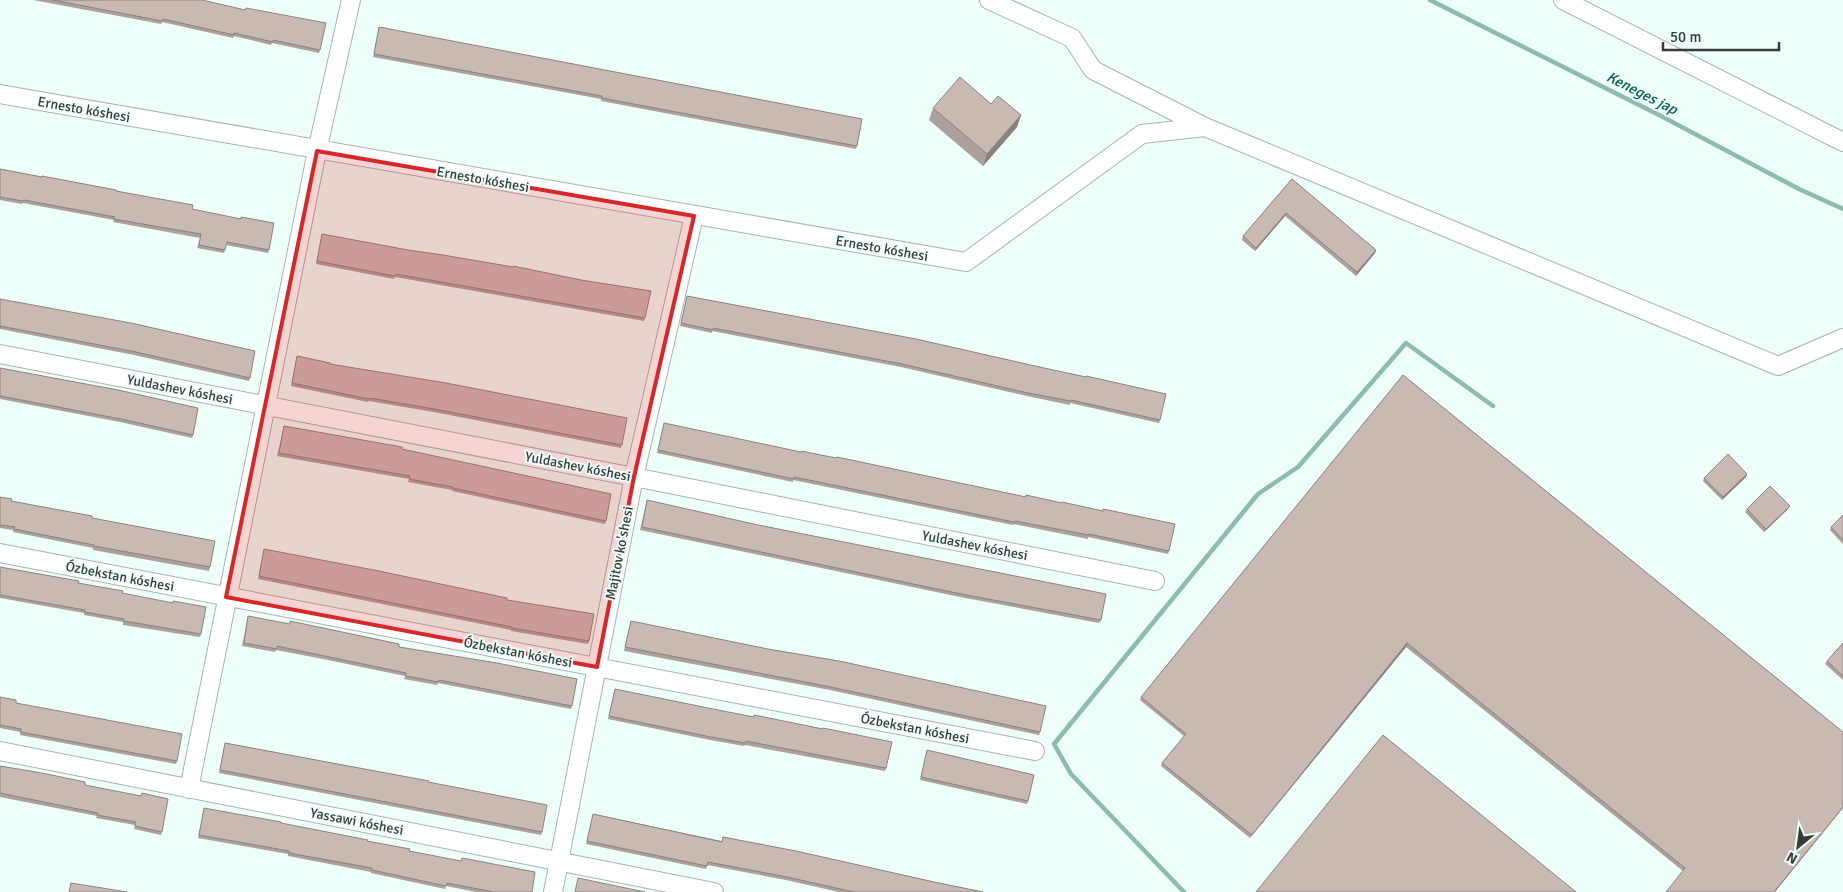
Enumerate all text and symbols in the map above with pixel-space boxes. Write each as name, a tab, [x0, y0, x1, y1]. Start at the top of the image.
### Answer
scale bar	[1663, 20, 1779, 52]
text: 50 m	[1670, 28, 1701, 46]
water label: Keneges jap	[1604, 68, 1681, 119]
street label: Ernesto kóshesi	[36, 93, 132, 126]
street label: Ernesto kóshesi	[435, 163, 531, 196]
street label: Ernesto kóshesi	[834, 232, 930, 265]
street label: Yuldashev kóshesi	[126, 371, 234, 408]
street label: Yuldashev kóshesi	[524, 448, 632, 485]
street label: Majitov ko'shesi	[602, 505, 637, 601]
street label: Yuldashev kóshesi	[921, 527, 1029, 564]
street label: Ózbekstan kóshesi	[64, 558, 176, 595]
street label: Ózbekstan kóshesi	[462, 634, 574, 671]
street label: Ózbekstan kóshesi	[859, 710, 971, 747]
street label: Yassawi kóshesi	[309, 804, 405, 839]
north arrow	[1773, 822, 1823, 872]
text: N	[1784, 848, 1800, 868]

